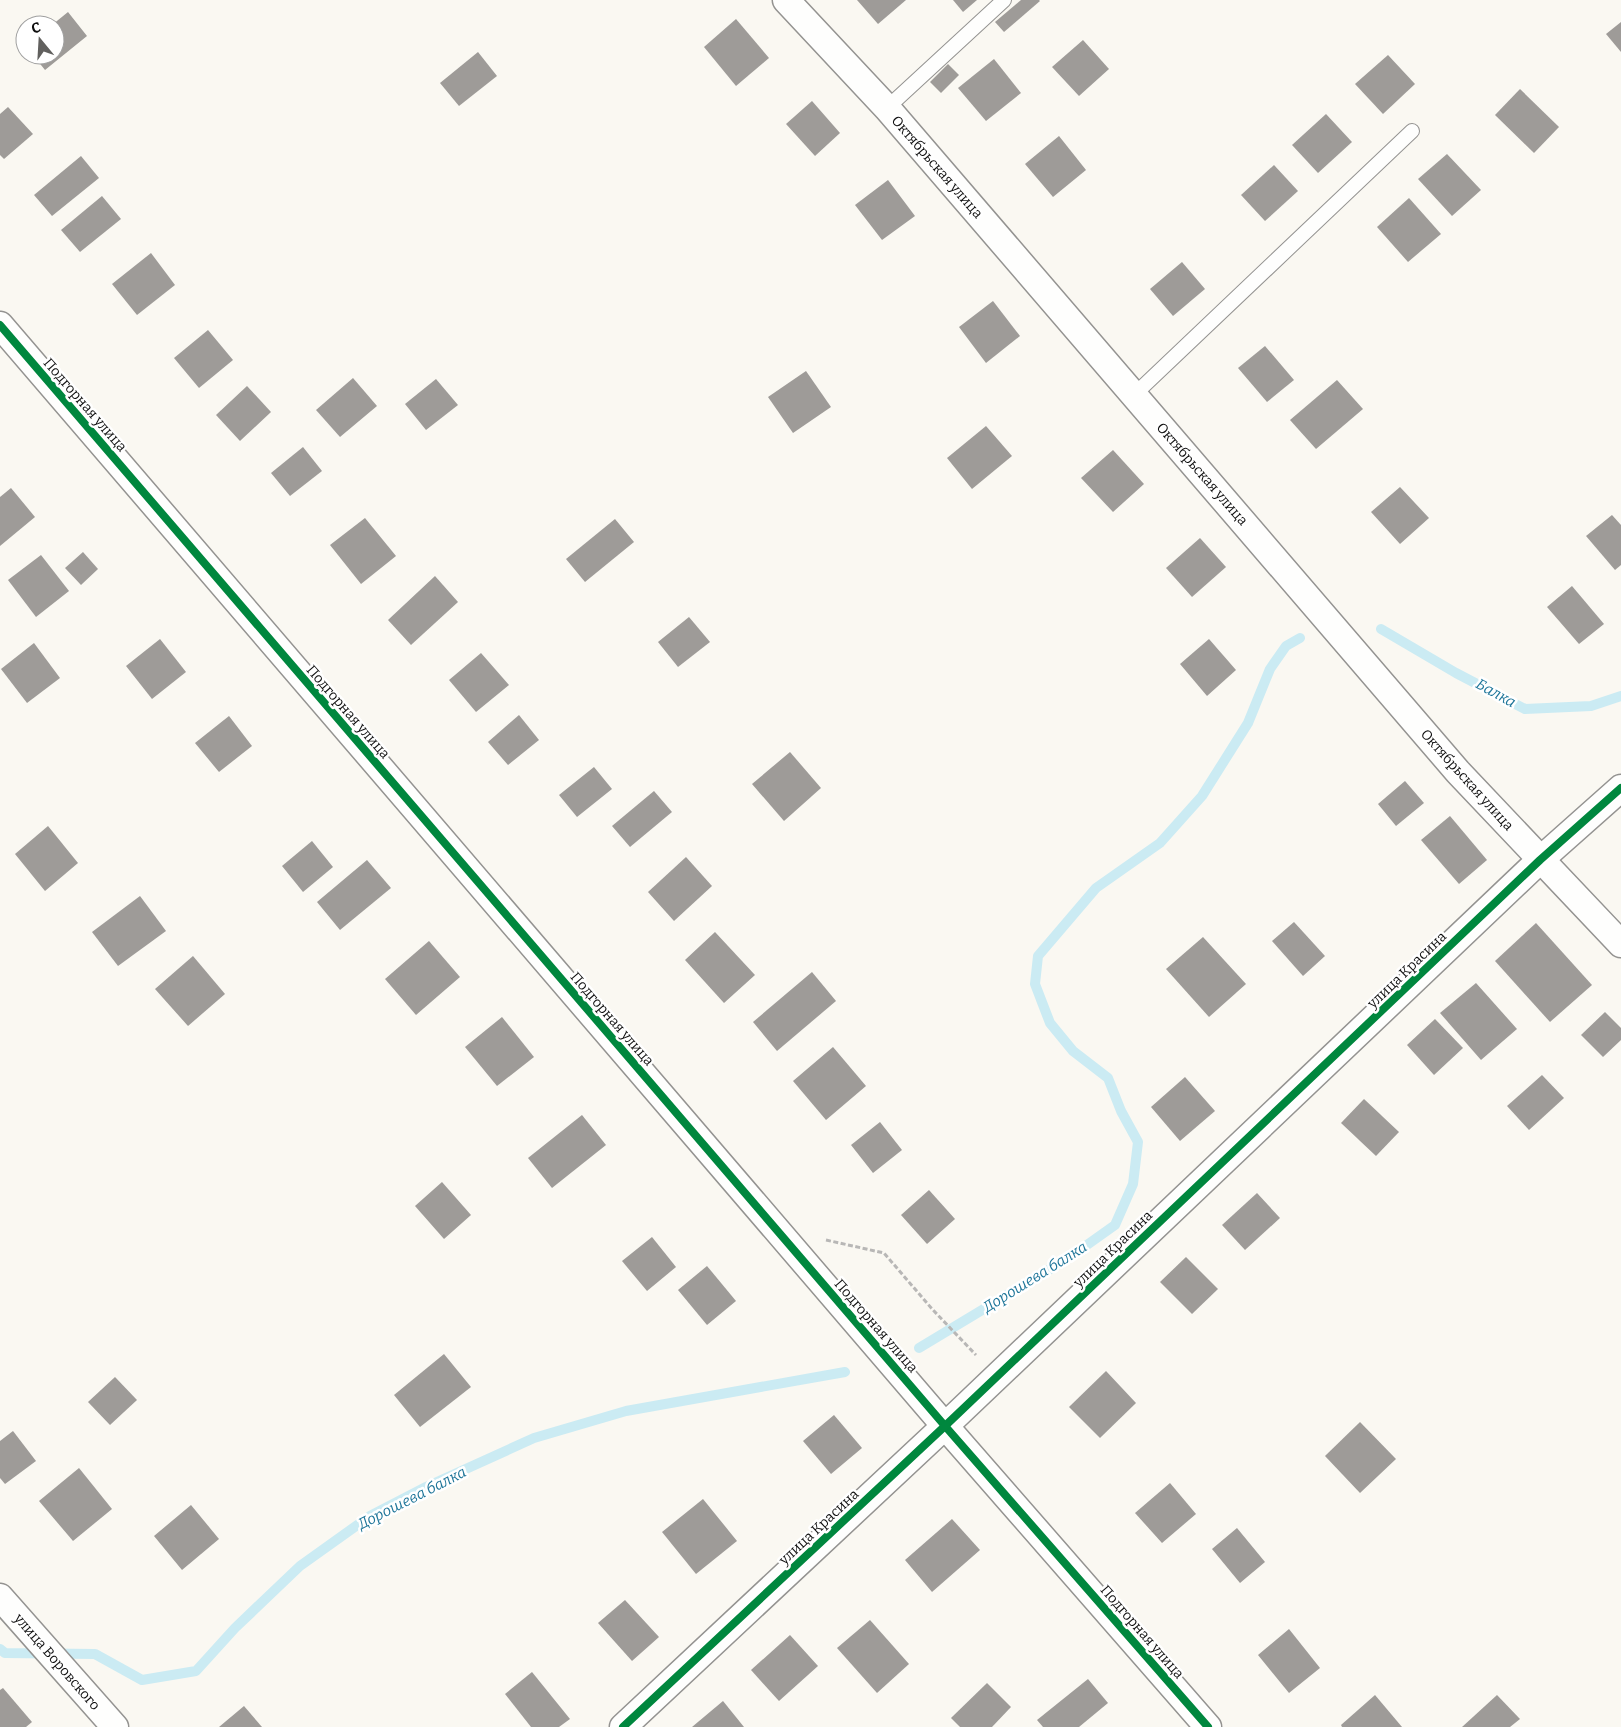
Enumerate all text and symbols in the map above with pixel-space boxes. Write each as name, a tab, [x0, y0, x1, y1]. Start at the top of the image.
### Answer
north arrow	[15, 15, 65, 65]
text: С	[29, 19, 43, 38]
street label: Октябрьская улица	[888, 112, 986, 222]
street label: Подгорная улица	[40, 355, 130, 456]
street label: Октябрьская улица	[1153, 419, 1251, 529]
street label: Подгорная улица	[303, 662, 393, 763]
water label: Балка	[1473, 675, 1519, 711]
street label: Октябрьская улица	[1417, 726, 1517, 834]
street label: улица Красина	[1363, 928, 1450, 1013]
street label: Подгорная улица	[567, 969, 657, 1070]
street label: улица Красина	[1069, 1207, 1156, 1292]
water label: Дорошева балка	[979, 1238, 1090, 1317]
street label: Подгорная улица	[831, 1276, 921, 1377]
water label: Дорошева балка	[354, 1463, 469, 1534]
street label: улица Красина	[775, 1485, 863, 1569]
street label: Подгорная улица	[1097, 1582, 1187, 1683]
street label: улица Воровского	[10, 1609, 104, 1714]

